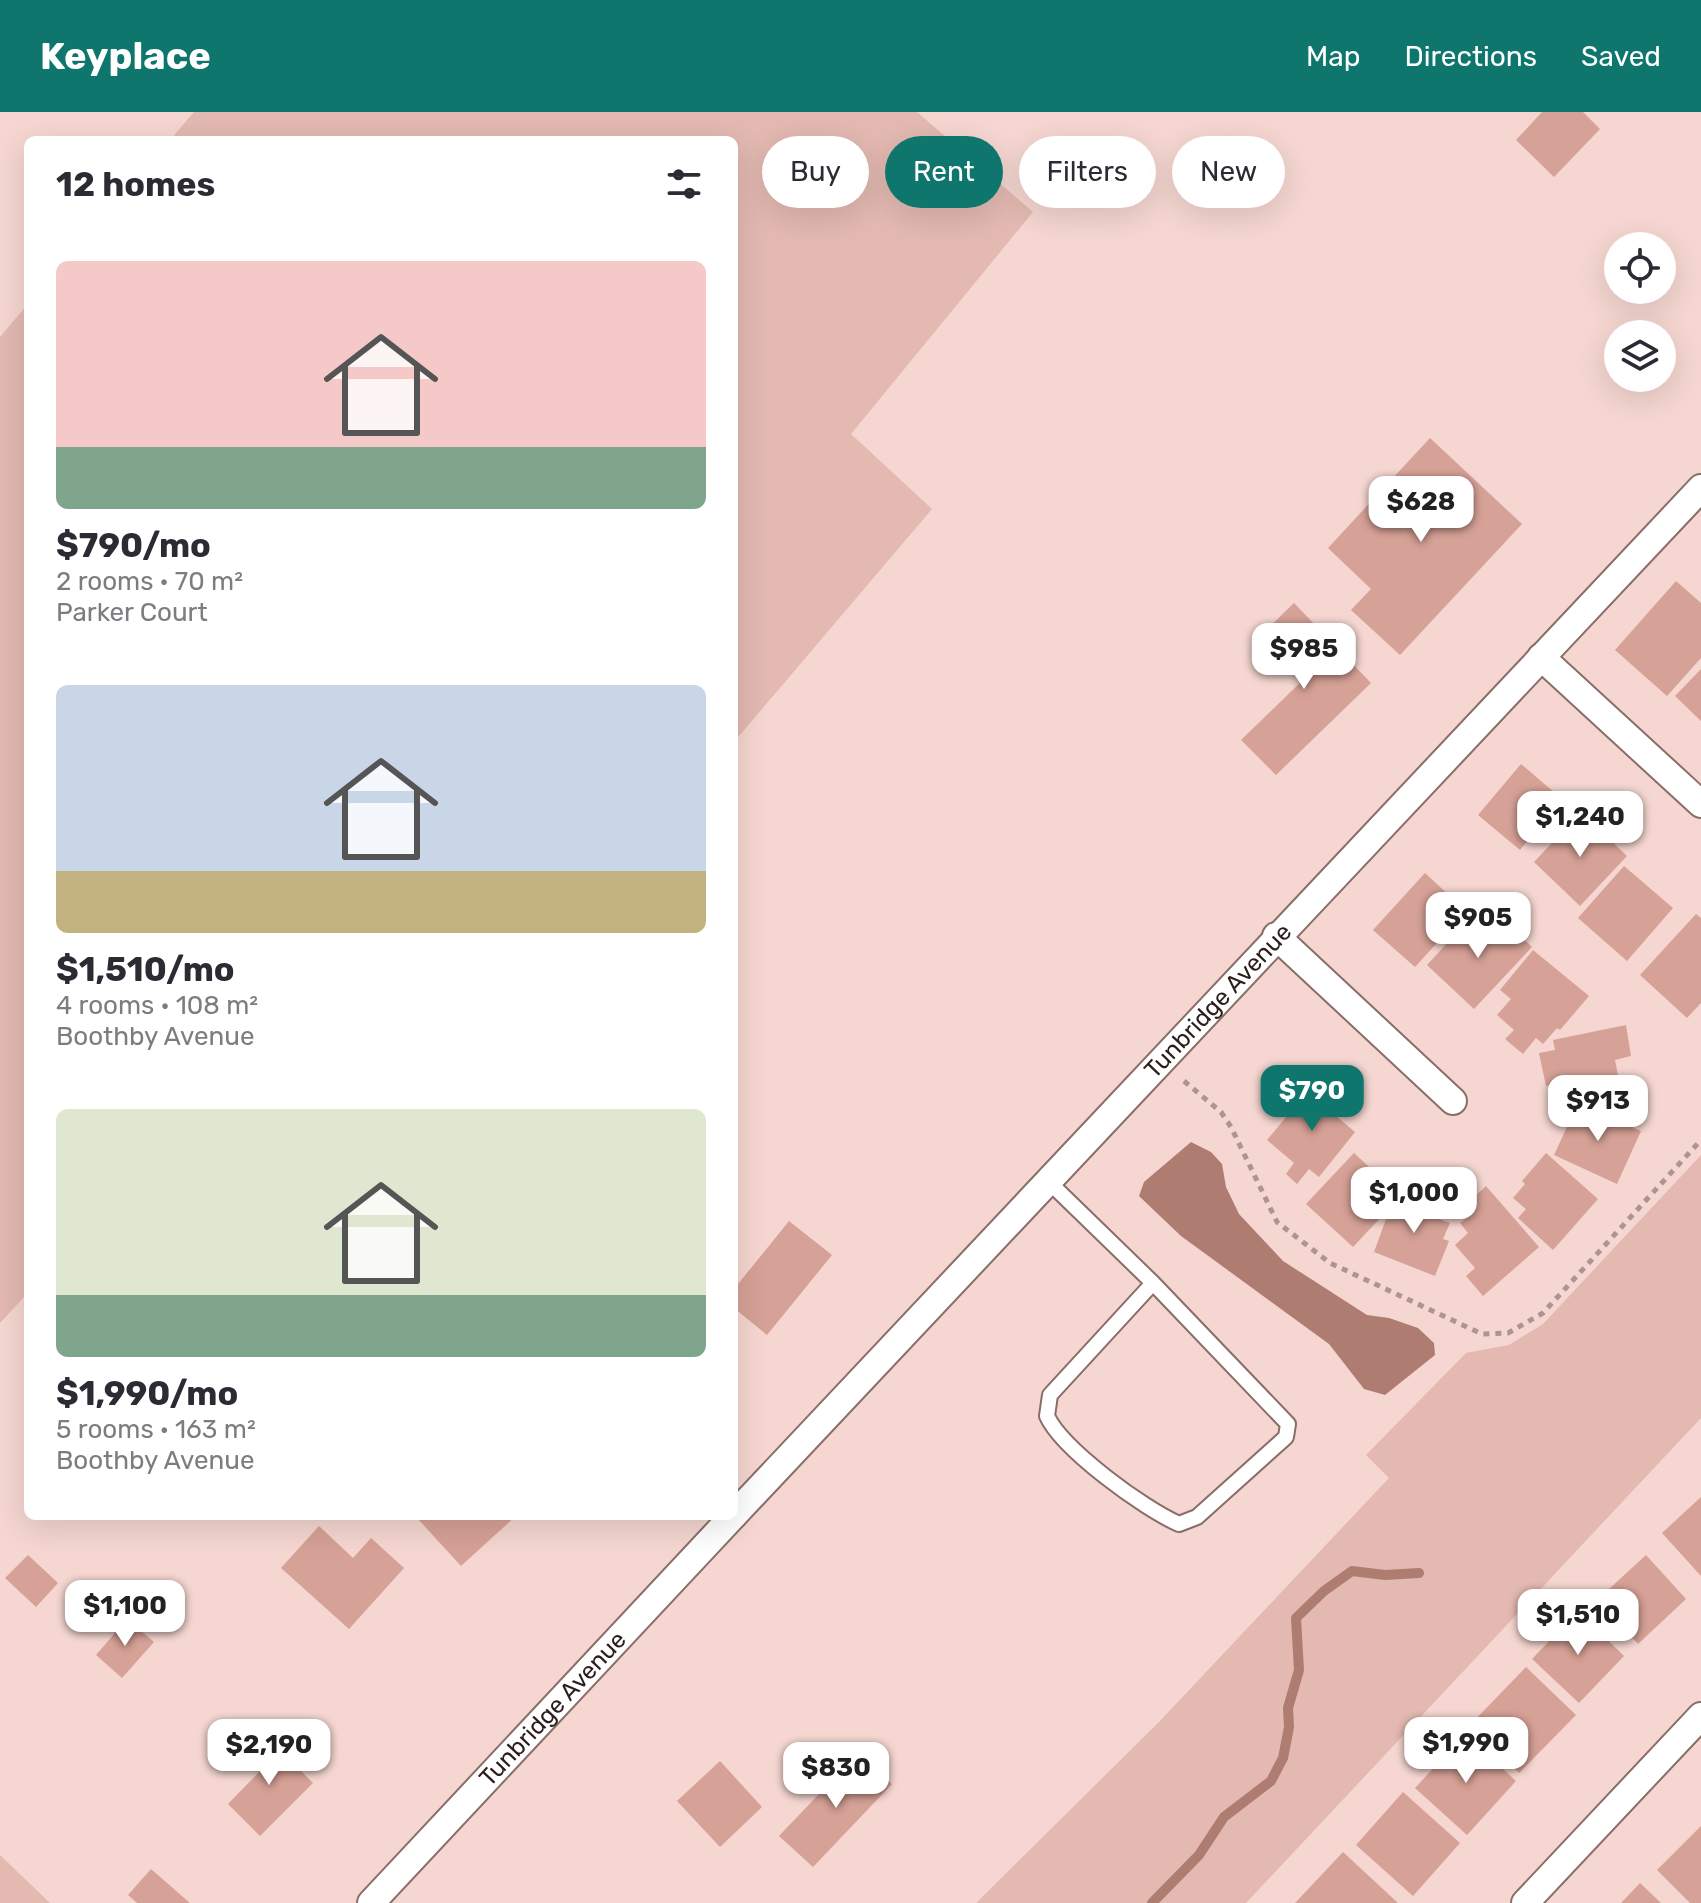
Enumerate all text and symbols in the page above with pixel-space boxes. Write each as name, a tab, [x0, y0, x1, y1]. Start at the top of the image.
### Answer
text: Keyplace	[40, 33, 211, 79]
text: Map	[1306, 40, 1360, 73]
text: Directions	[1404, 40, 1537, 73]
text: Saved	[1581, 40, 1661, 73]
chip: Buy	[762, 136, 869, 208]
chip: Rent	[885, 136, 1003, 208]
chip: Filters	[1019, 136, 1156, 208]
chip: New	[1172, 136, 1285, 208]
icon: filters	[662, 162, 706, 206]
text: 12 homes	[56, 164, 215, 205]
map controls	[1604, 232, 1676, 392]
button: locate	[1604, 232, 1676, 304]
icon: home	[309, 313, 453, 457]
button: layers	[1604, 320, 1676, 392]
pin: $628	[1374, 476, 1468, 544]
text: $628	[1387, 486, 1455, 517]
text: $790/mo	[56, 525, 211, 566]
text: 2 rooms · 70 m²	[56, 566, 243, 597]
text: Parker Court	[56, 597, 208, 628]
pin: $985	[1257, 623, 1351, 691]
text: $985	[1270, 633, 1338, 664]
icon: home	[309, 737, 453, 881]
pin: $1,240	[1515, 791, 1645, 859]
text: $1,240	[1535, 801, 1625, 832]
pin: $905	[1431, 892, 1525, 960]
text: $905	[1444, 902, 1512, 933]
street label: Tunbridge Avenue	[1139, 918, 1297, 1084]
text: $1,510/mo	[56, 949, 235, 990]
text: 4 rooms · 108 m²	[56, 990, 258, 1021]
text: Boothby Avenue	[56, 1021, 254, 1052]
pin: $790	[1265, 1065, 1359, 1133]
text: $790	[1279, 1075, 1345, 1106]
pin: $913	[1551, 1075, 1645, 1143]
text: $913	[1566, 1085, 1630, 1116]
icon: home	[309, 1161, 453, 1305]
pin: $1,000	[1349, 1167, 1479, 1235]
text: $1,000	[1369, 1177, 1459, 1208]
text: $1,990/mo	[56, 1373, 238, 1414]
text: 5 rooms · 163 m²	[56, 1414, 256, 1445]
text: Boothby Avenue	[56, 1445, 254, 1476]
pin: $1,100	[60, 1580, 190, 1648]
pin: $1,510	[1513, 1589, 1643, 1657]
text: $1,100	[83, 1590, 167, 1621]
text: $1,510	[1536, 1599, 1620, 1630]
street label: Tunbridge Avenue	[474, 1626, 632, 1792]
pin: $1,990	[1401, 1717, 1531, 1785]
pin: $2,190	[204, 1719, 334, 1787]
text: $1,990	[1422, 1727, 1510, 1758]
text: $2,190	[225, 1729, 313, 1760]
pin: $830	[789, 1742, 883, 1810]
text: $830	[801, 1752, 871, 1783]

